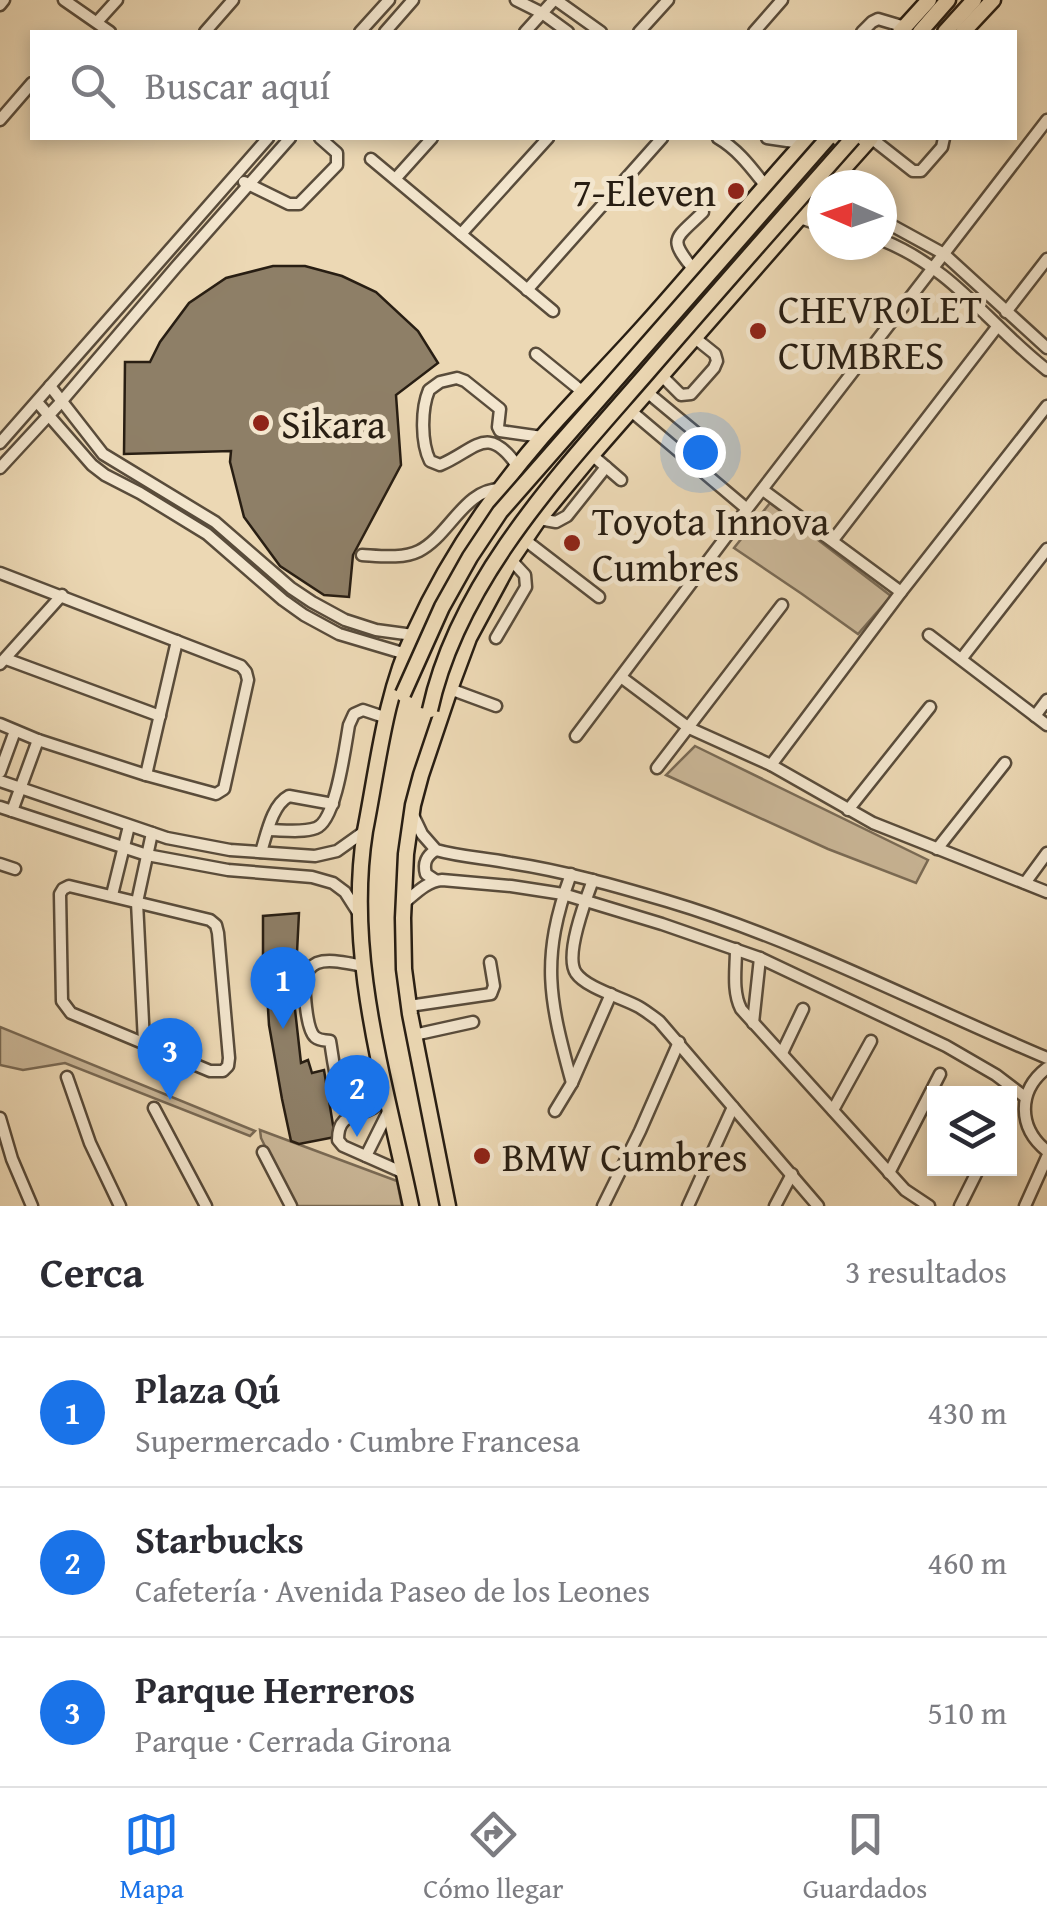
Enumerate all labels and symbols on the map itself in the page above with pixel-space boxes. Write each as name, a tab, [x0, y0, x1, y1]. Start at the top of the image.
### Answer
place label: 7-Eleven	[573, 162, 716, 221]
north arrow	[807, 170, 897, 260]
marker: 7-Eleven	[725, 180, 747, 202]
place label: CHEVROLET CUMBRES	[778, 279, 982, 384]
marker: CHEVROLET CUMBRES	[747, 320, 769, 342]
place label: Sikara	[281, 394, 386, 453]
marker: Sikara	[250, 412, 272, 434]
your location	[675, 427, 726, 478]
place label: Toyota Innova Cumbres	[592, 491, 830, 596]
marker: Toyota Innova Cumbres	[561, 532, 583, 554]
pin: 1	[250, 946, 316, 1029]
pin: 3	[138, 1018, 202, 1100]
pin: 2	[324, 1054, 390, 1137]
place label: BMW Cumbres	[502, 1127, 748, 1186]
marker: BMW Cumbres	[471, 1145, 493, 1167]

